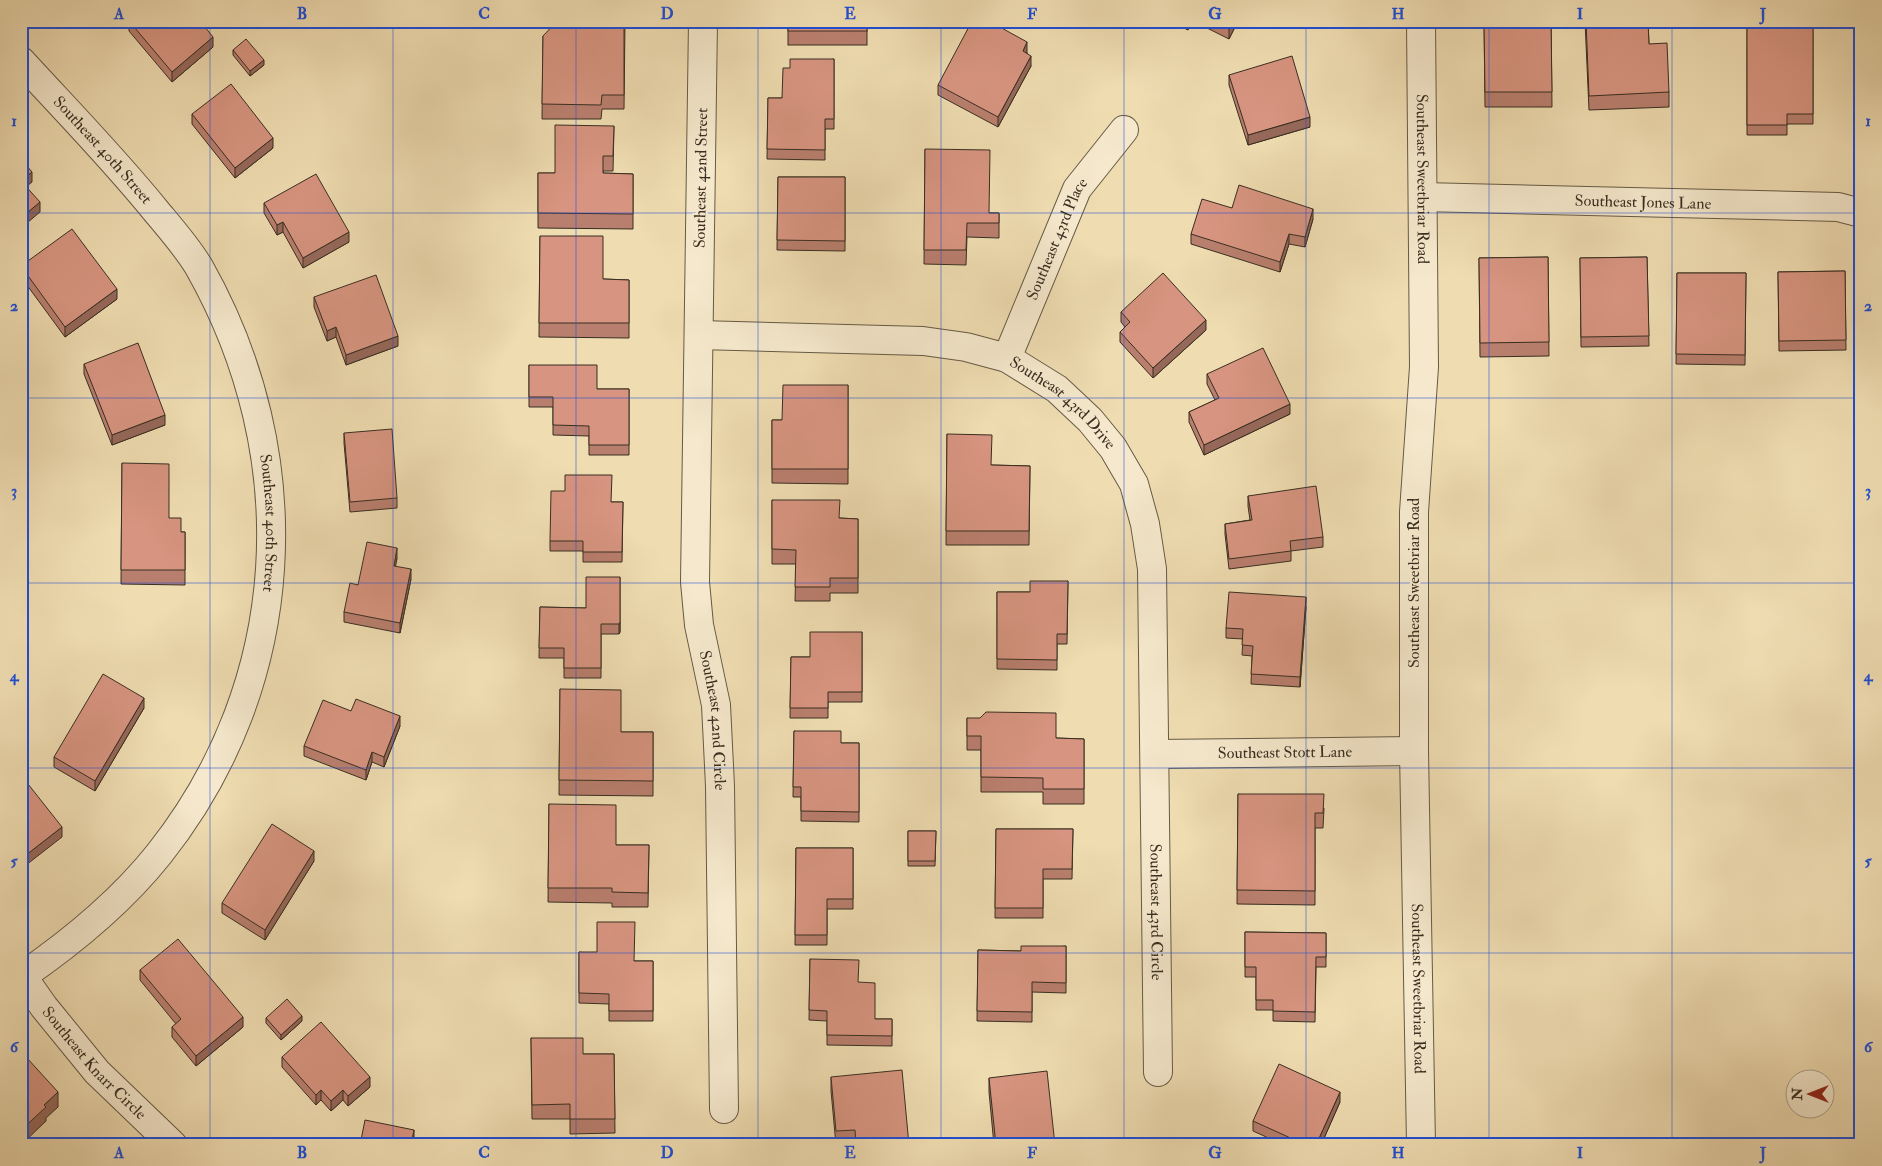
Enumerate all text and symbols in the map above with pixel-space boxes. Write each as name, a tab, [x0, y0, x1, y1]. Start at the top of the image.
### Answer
text: A	[113, 4, 125, 24]
text: B	[297, 4, 307, 24]
text: C	[478, 4, 490, 24]
text: D	[660, 4, 674, 24]
text: E	[844, 4, 856, 24]
text: F	[1027, 4, 1037, 24]
text: G	[1208, 4, 1222, 24]
text: H	[1391, 4, 1405, 24]
text: I	[1577, 4, 1584, 24]
text: J	[1759, 4, 1767, 25]
street label: Southeast 40th Street	[49, 92, 156, 208]
street label: Southeast Sweetbriar Road	[1412, 94, 1433, 264]
street label: Southeast 42nd Street	[690, 108, 712, 248]
text: 1	[11, 111, 17, 131]
text: 1	[1865, 111, 1871, 131]
street label: Southeast 43rd Place	[1022, 174, 1092, 303]
street label: Southeast Jones Lane	[1574, 191, 1712, 214]
text: 2	[10, 296, 18, 316]
text: 2	[1864, 296, 1872, 316]
street label: Southeast 43rd Drive	[1006, 352, 1120, 454]
street label: Southeast 40th Street	[255, 453, 281, 593]
text: 3	[11, 481, 17, 501]
text: 3	[1865, 481, 1871, 501]
street label: Southeast Sweetbriar Road	[1404, 498, 1424, 668]
street label: Southeast 42nd Circle	[695, 649, 730, 791]
text: 4	[9, 666, 20, 686]
text: 4	[1863, 666, 1874, 686]
street label: Southeast Stott Lane	[1218, 742, 1353, 763]
street label: Southeast 43rd Circle	[1145, 844, 1167, 981]
text: 5	[10, 851, 18, 871]
text: 5	[1864, 851, 1872, 871]
street label: Southeast Sweetbriar Road	[1407, 903, 1430, 1074]
street label: Southeast Knarr Circle	[38, 1003, 151, 1124]
text: 6	[10, 1037, 20, 1057]
text: 6	[1864, 1037, 1874, 1057]
north arrow	[1784, 1068, 1834, 1118]
text: N	[1789, 1087, 1806, 1101]
text: A	[113, 1143, 125, 1163]
text: B	[297, 1143, 307, 1163]
text: C	[478, 1143, 490, 1163]
text: D	[660, 1143, 674, 1163]
text: E	[844, 1143, 856, 1163]
text: F	[1027, 1143, 1037, 1163]
text: G	[1208, 1143, 1222, 1163]
text: H	[1391, 1143, 1405, 1163]
text: I	[1577, 1143, 1584, 1163]
text: J	[1759, 1143, 1767, 1164]

